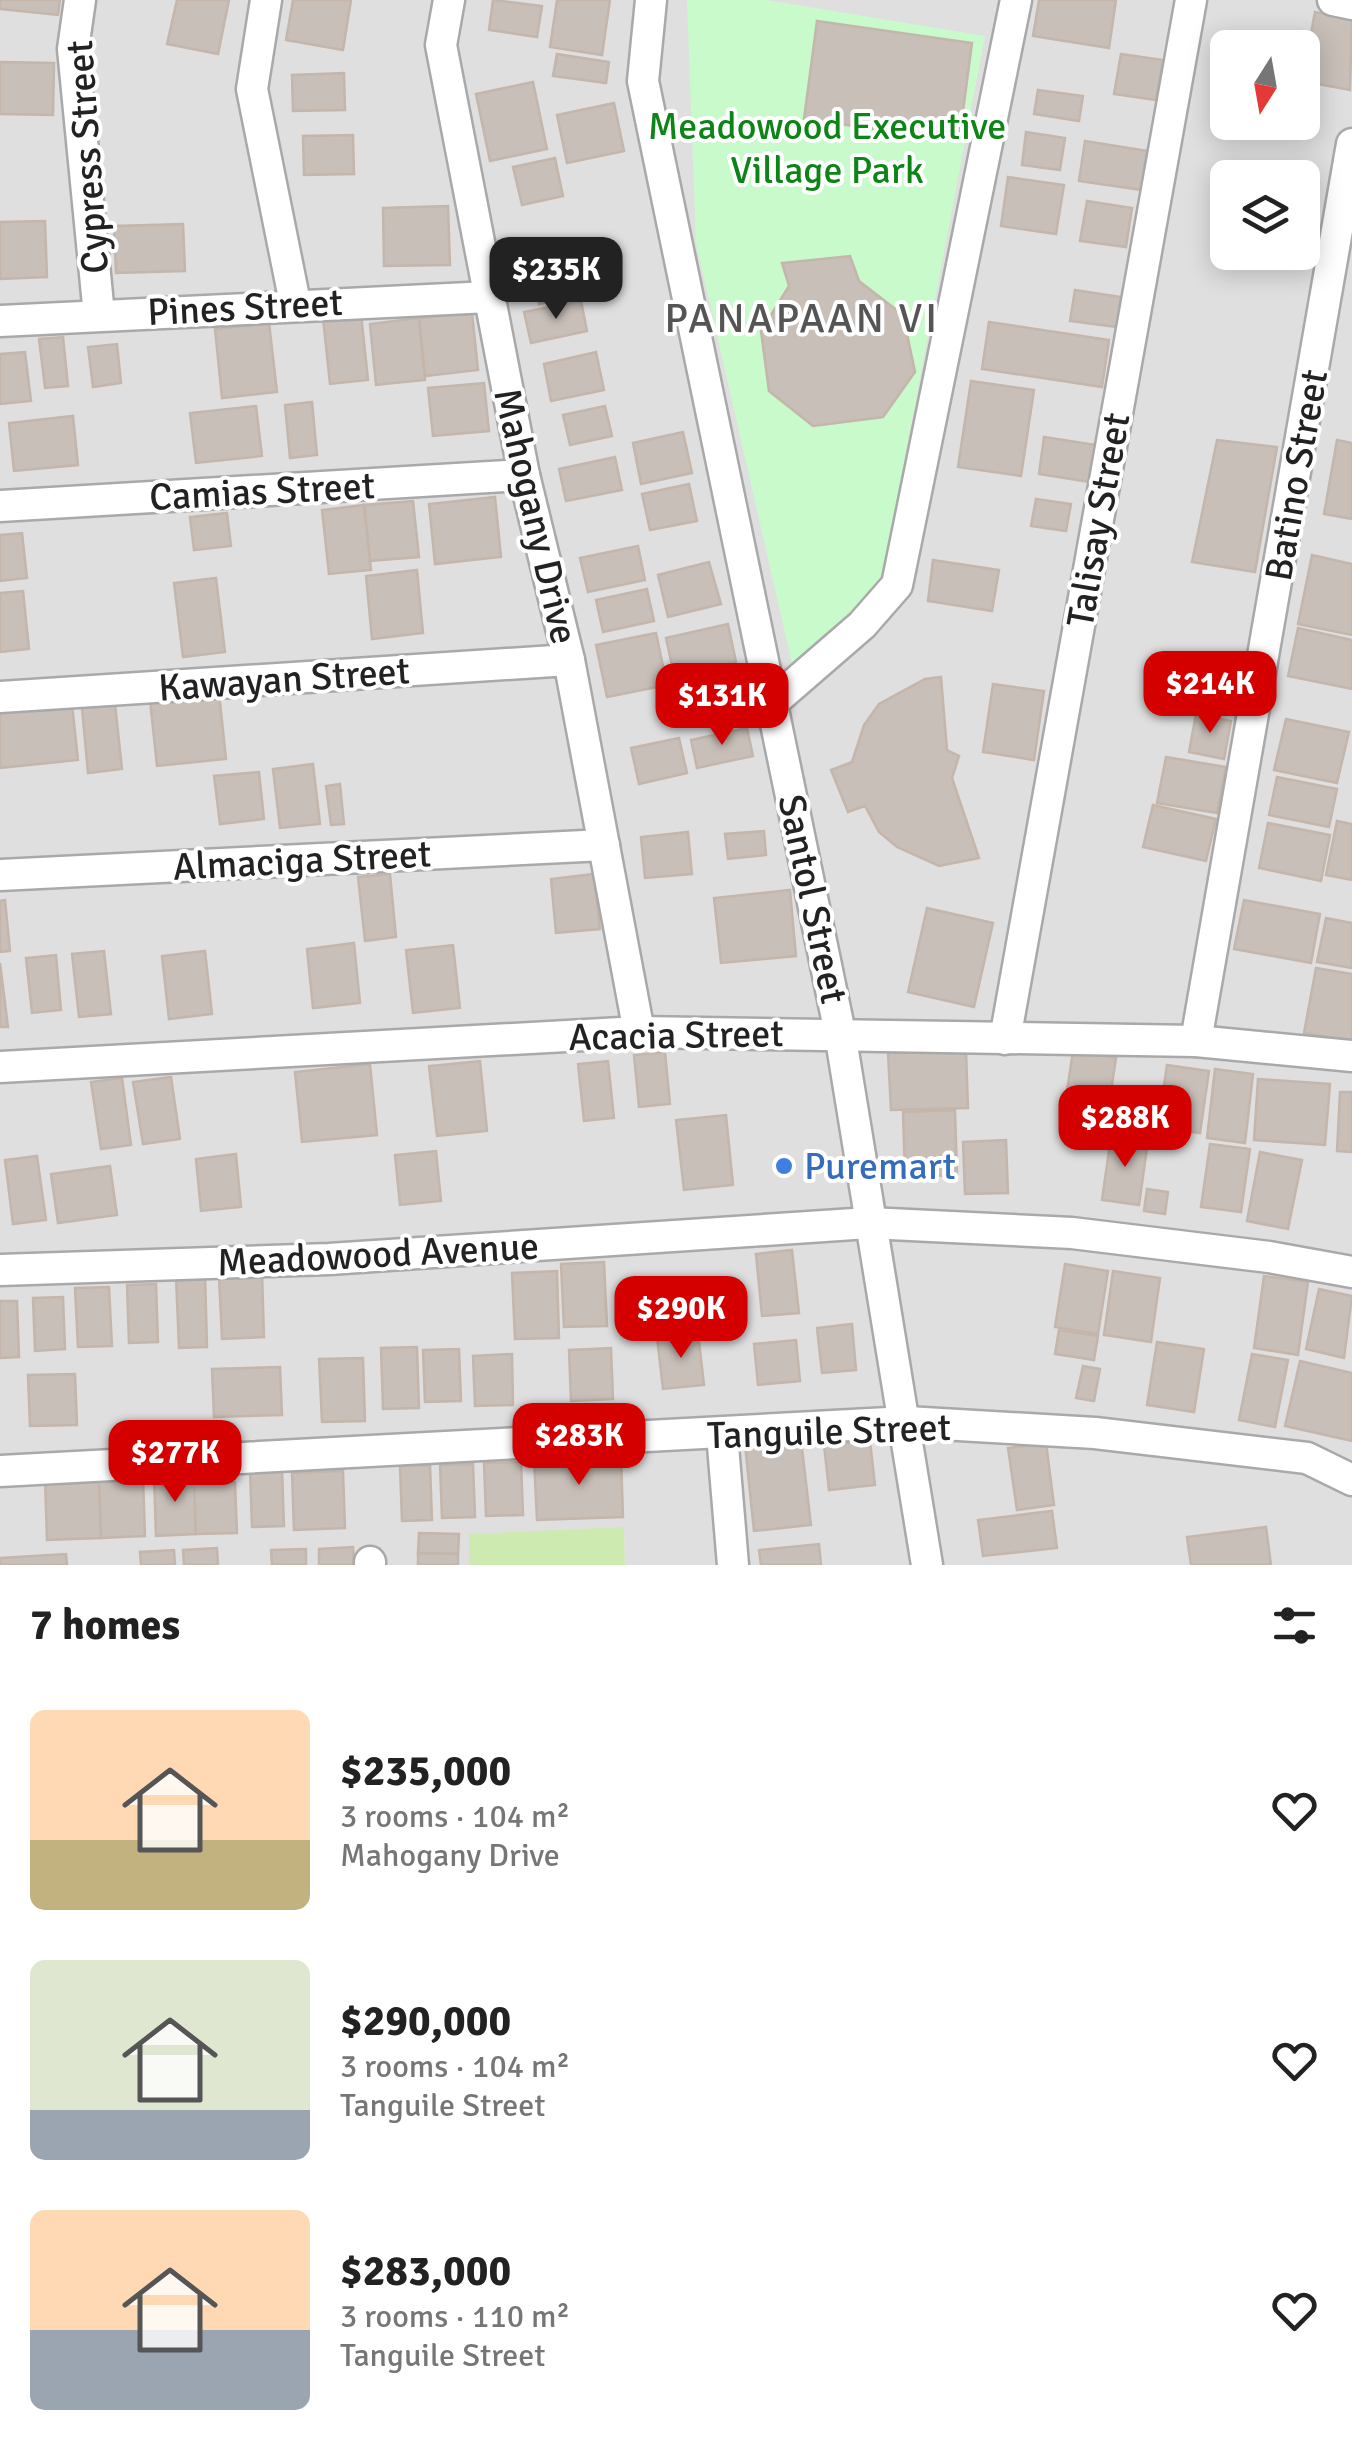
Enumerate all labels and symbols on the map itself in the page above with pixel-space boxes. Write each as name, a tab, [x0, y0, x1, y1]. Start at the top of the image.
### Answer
north arrow	[1210, 30, 1320, 140]
street label: Cypress Street	[56, 39, 119, 275]
park label: Meadowood Executive Village Park	[648, 103, 1006, 194]
pin: $235K	[486, 237, 626, 322]
street label: Pines Street	[146, 279, 344, 336]
district label: PANAPAAN VI	[664, 293, 940, 344]
street label: Batino Street	[1255, 366, 1338, 584]
street label: Mahogany Drive	[483, 384, 588, 649]
street label: Talisay Street	[1057, 409, 1140, 631]
street label: Camias Street	[148, 462, 376, 521]
street label: Kawayan Street	[157, 647, 411, 712]
pin: $214K	[1140, 651, 1280, 736]
pin: $131K	[652, 663, 792, 748]
street label: Santol Street	[767, 790, 858, 1008]
street label: Almaciga Street	[172, 830, 432, 891]
street label: Acacia Street	[568, 1010, 784, 1061]
pin: $288K	[1055, 1085, 1195, 1170]
place label: Puremart	[804, 1143, 956, 1190]
marker: Puremart	[773, 1155, 795, 1177]
street label: Meadowood Avenue	[216, 1223, 540, 1286]
pin: $290K	[611, 1276, 751, 1361]
pin: $283K	[509, 1403, 649, 1488]
street label: Tanguile Street	[706, 1404, 952, 1459]
pin: $277K	[105, 1420, 245, 1505]

